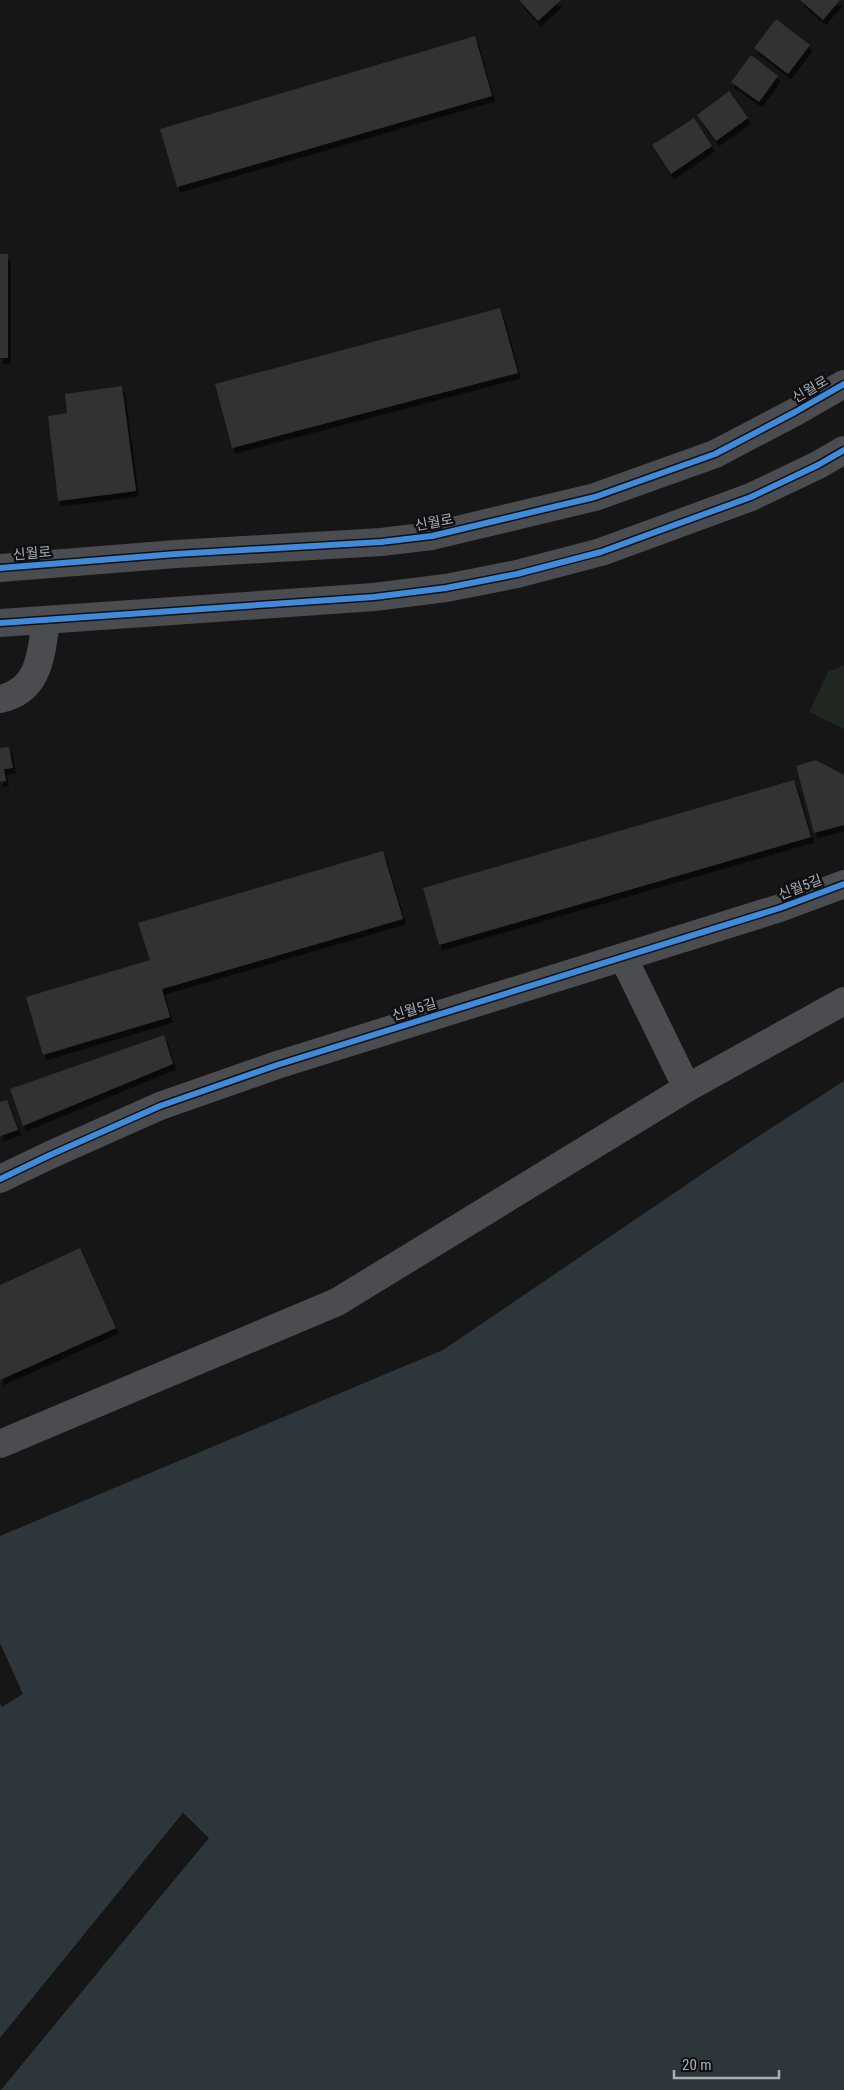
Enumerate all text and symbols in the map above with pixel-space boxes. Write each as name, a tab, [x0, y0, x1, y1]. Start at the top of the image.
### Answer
street label: 신월로	[789, 372, 831, 406]
street label: 신월로	[414, 510, 455, 534]
street label: 신월로	[12, 543, 52, 563]
street label: 신월5길	[776, 871, 824, 903]
street label: 신월5길	[390, 995, 438, 1023]
scale bar	[674, 2048, 779, 2080]
text: 20 m	[682, 2056, 712, 2074]

